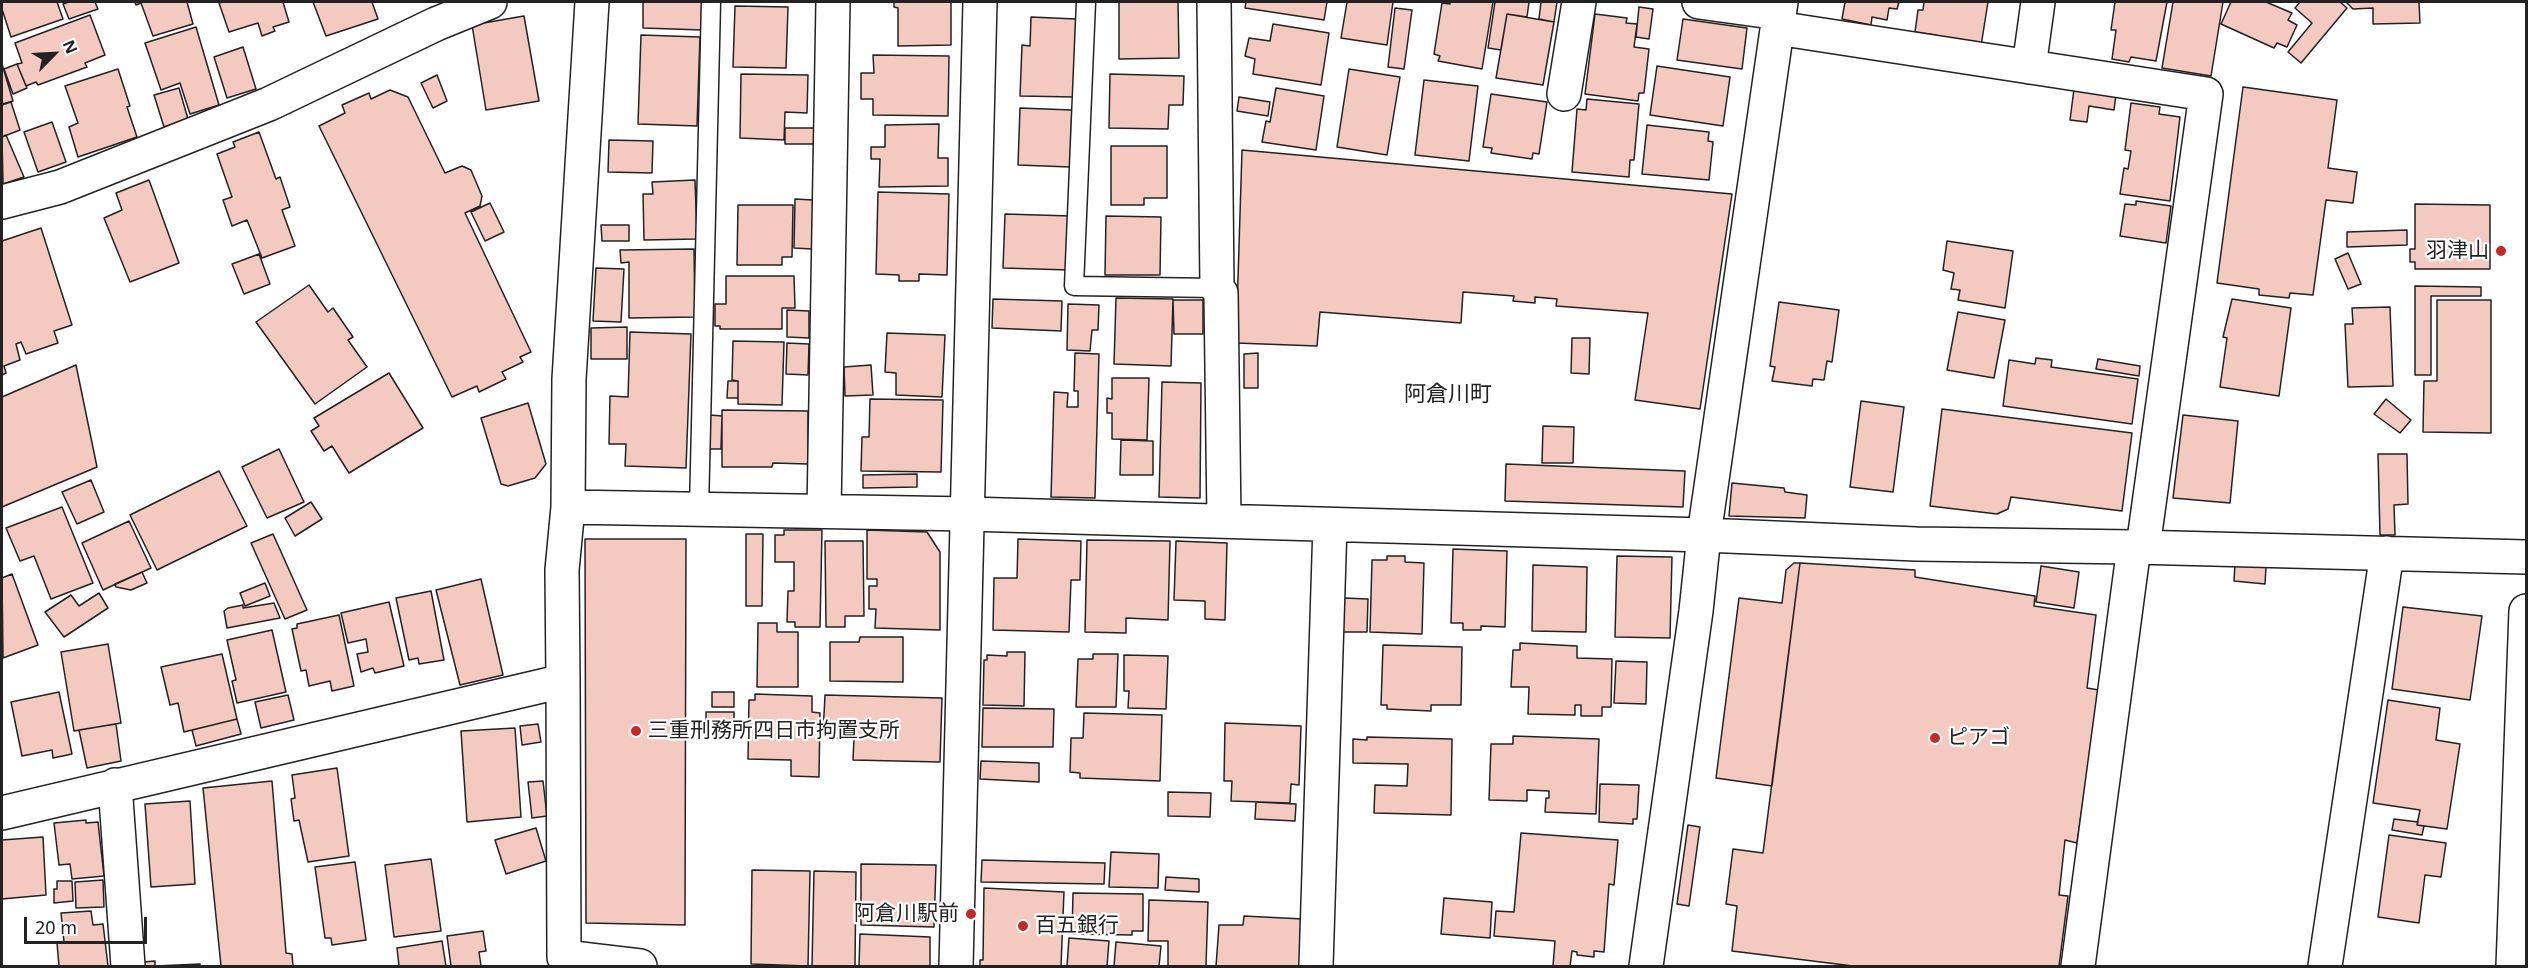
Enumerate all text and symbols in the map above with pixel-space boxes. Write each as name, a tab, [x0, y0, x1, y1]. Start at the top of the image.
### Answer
north arrow	[24, 24, 84, 84]
text: N	[58, 36, 83, 57]
place label: 羽津山	[2426, 238, 2489, 264]
marker: 羽津山	[2494, 244, 2508, 258]
district label: 阿倉川町	[1404, 382, 1492, 408]
place label: 三重刑務所四日市拘置支所	[648, 718, 900, 744]
marker: 三重刑務所四日市拘置支所	[629, 724, 643, 738]
place label: ピアゴ	[1947, 725, 2010, 751]
marker: ピアゴ	[1928, 731, 1942, 745]
place label: 阿倉川駅前	[854, 901, 959, 927]
scale bar	[27, 905, 150, 943]
marker: 阿倉川駅前	[964, 907, 978, 921]
place label: 百五銀行	[1035, 913, 1119, 939]
text: 20 m	[35, 915, 77, 939]
marker: 百五銀行	[1016, 919, 1030, 933]

